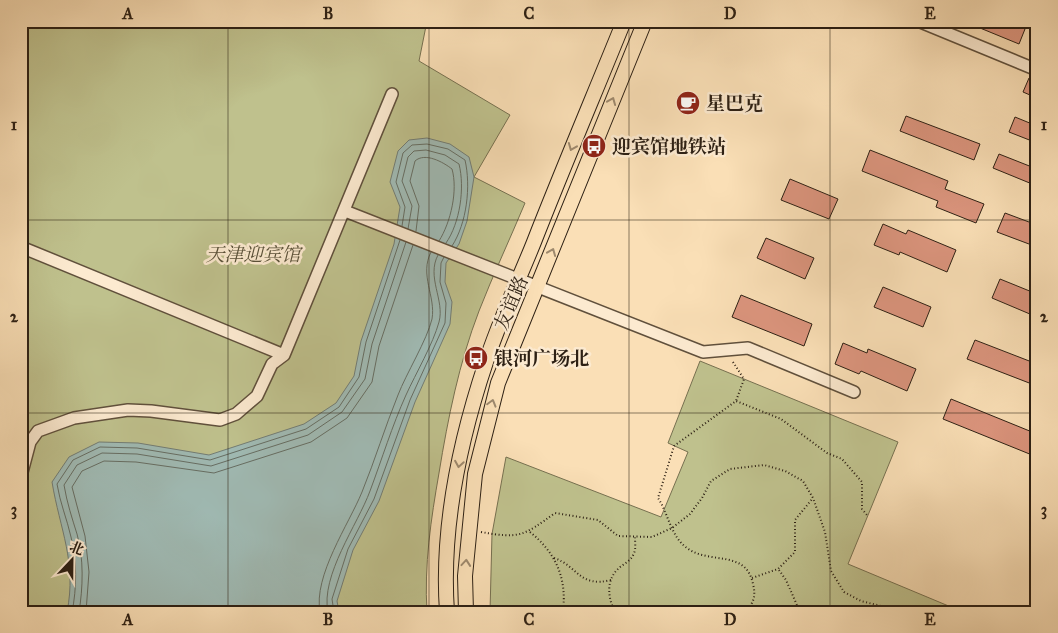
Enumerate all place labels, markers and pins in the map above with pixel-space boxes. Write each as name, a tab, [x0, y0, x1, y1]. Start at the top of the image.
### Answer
cafe icon: 星巴克	[675, 90, 701, 116]
place label: 星巴克	[706, 92, 763, 115]
bus stop icon: 迎宾馆地铁站	[581, 133, 607, 159]
place label: 迎宾馆地铁站	[612, 135, 726, 158]
bus stop icon: 银河广场北	[463, 345, 489, 371]
place label: 银河广场北	[494, 347, 589, 370]

